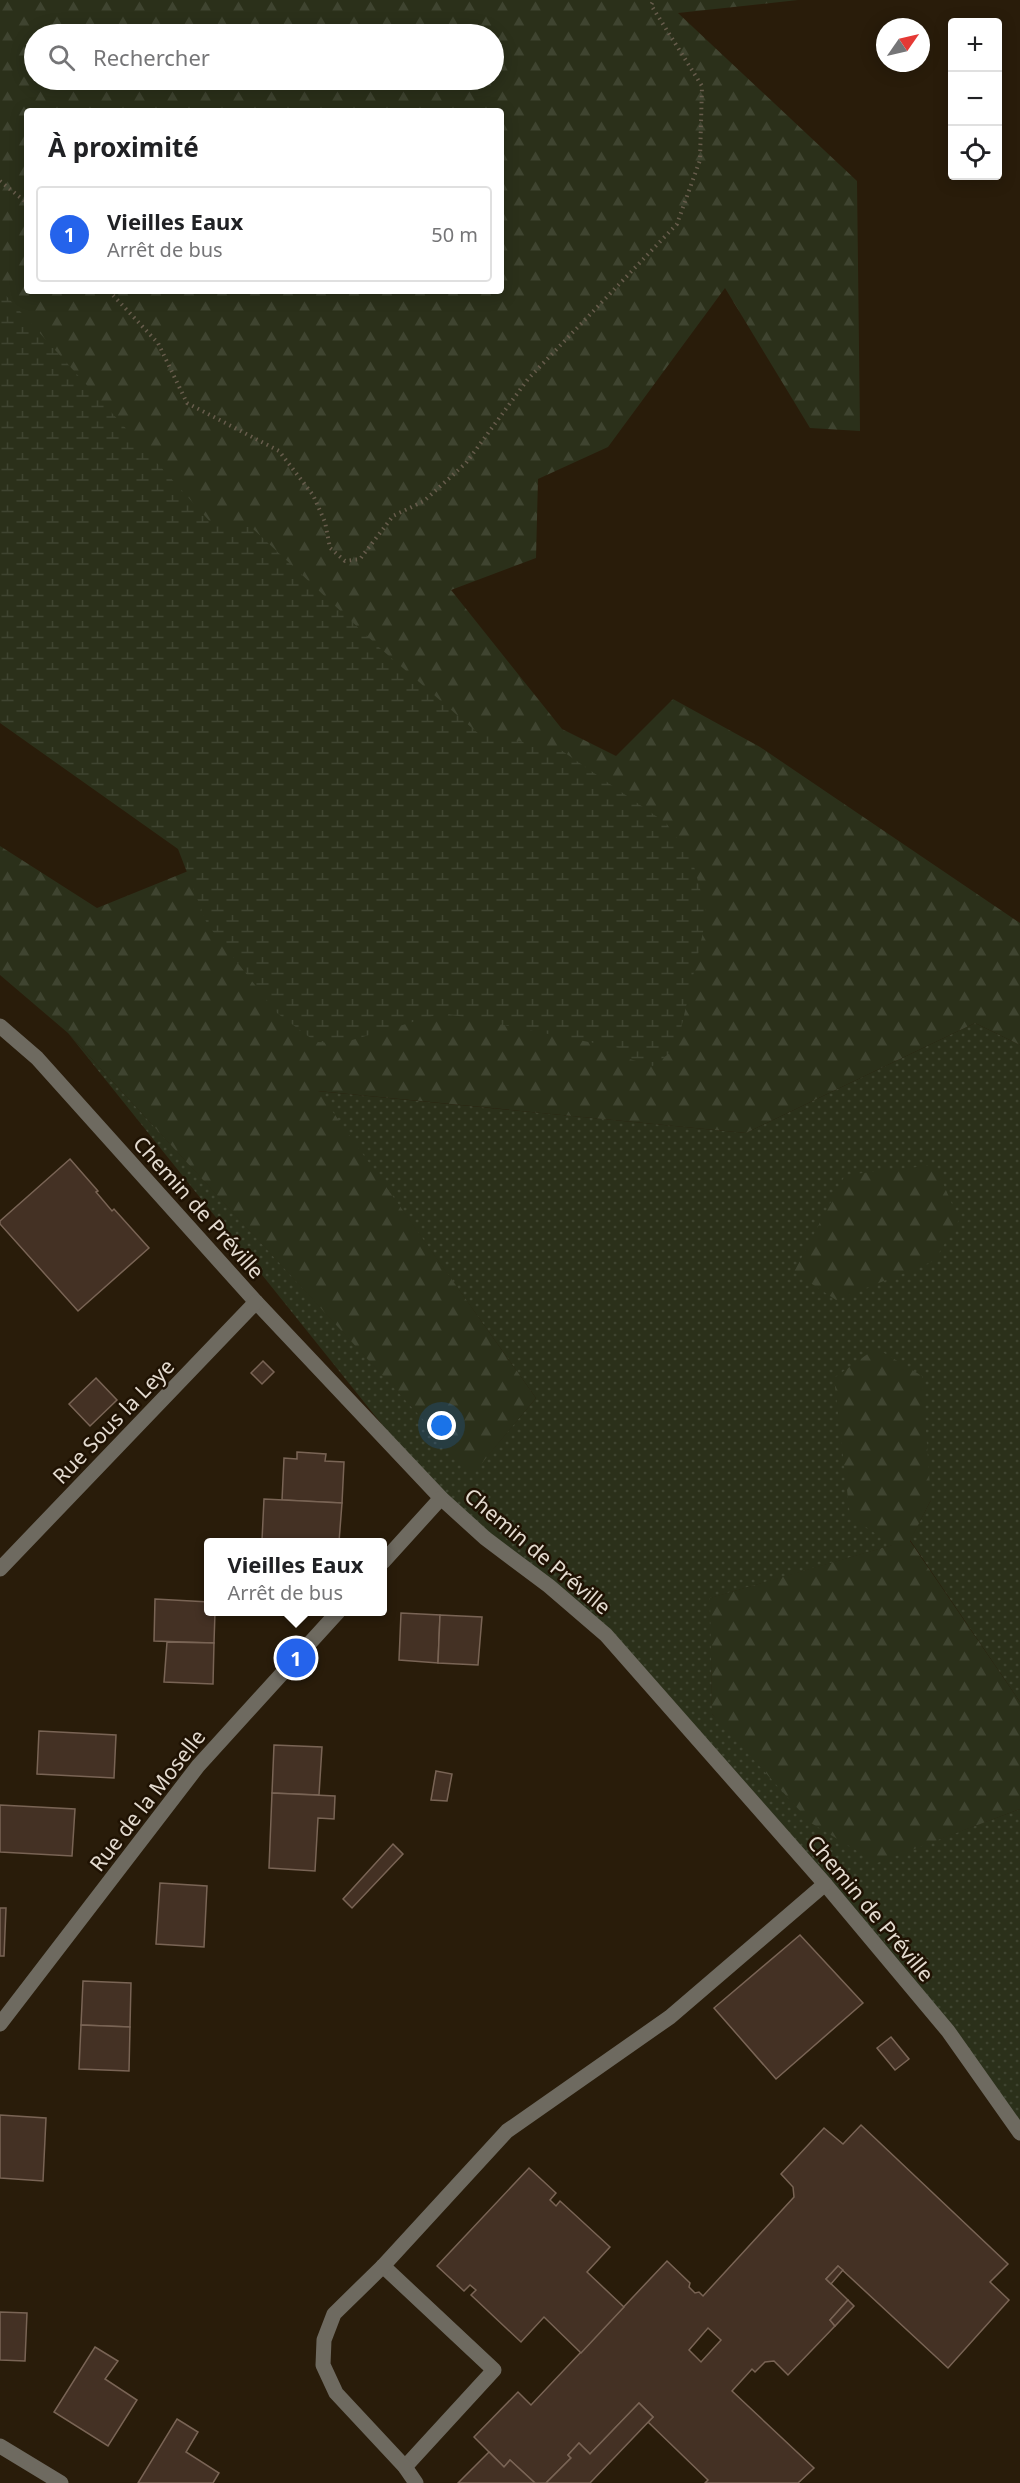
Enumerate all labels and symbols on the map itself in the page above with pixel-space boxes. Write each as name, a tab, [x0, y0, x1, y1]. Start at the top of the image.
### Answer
north arrow	[876, 18, 930, 72]
street label: Chemin de Préville	[127, 1130, 271, 1284]
street label: Rue Sous la Leye	[46, 1352, 180, 1490]
your location	[427, 1411, 456, 1440]
street label: Chemin de Préville	[459, 1481, 617, 1621]
pin: 1	[276, 1636, 316, 1680]
street label: Rue de la Moselle	[83, 1723, 211, 1877]
street label: Chemin de Préville	[801, 1829, 941, 1987]

